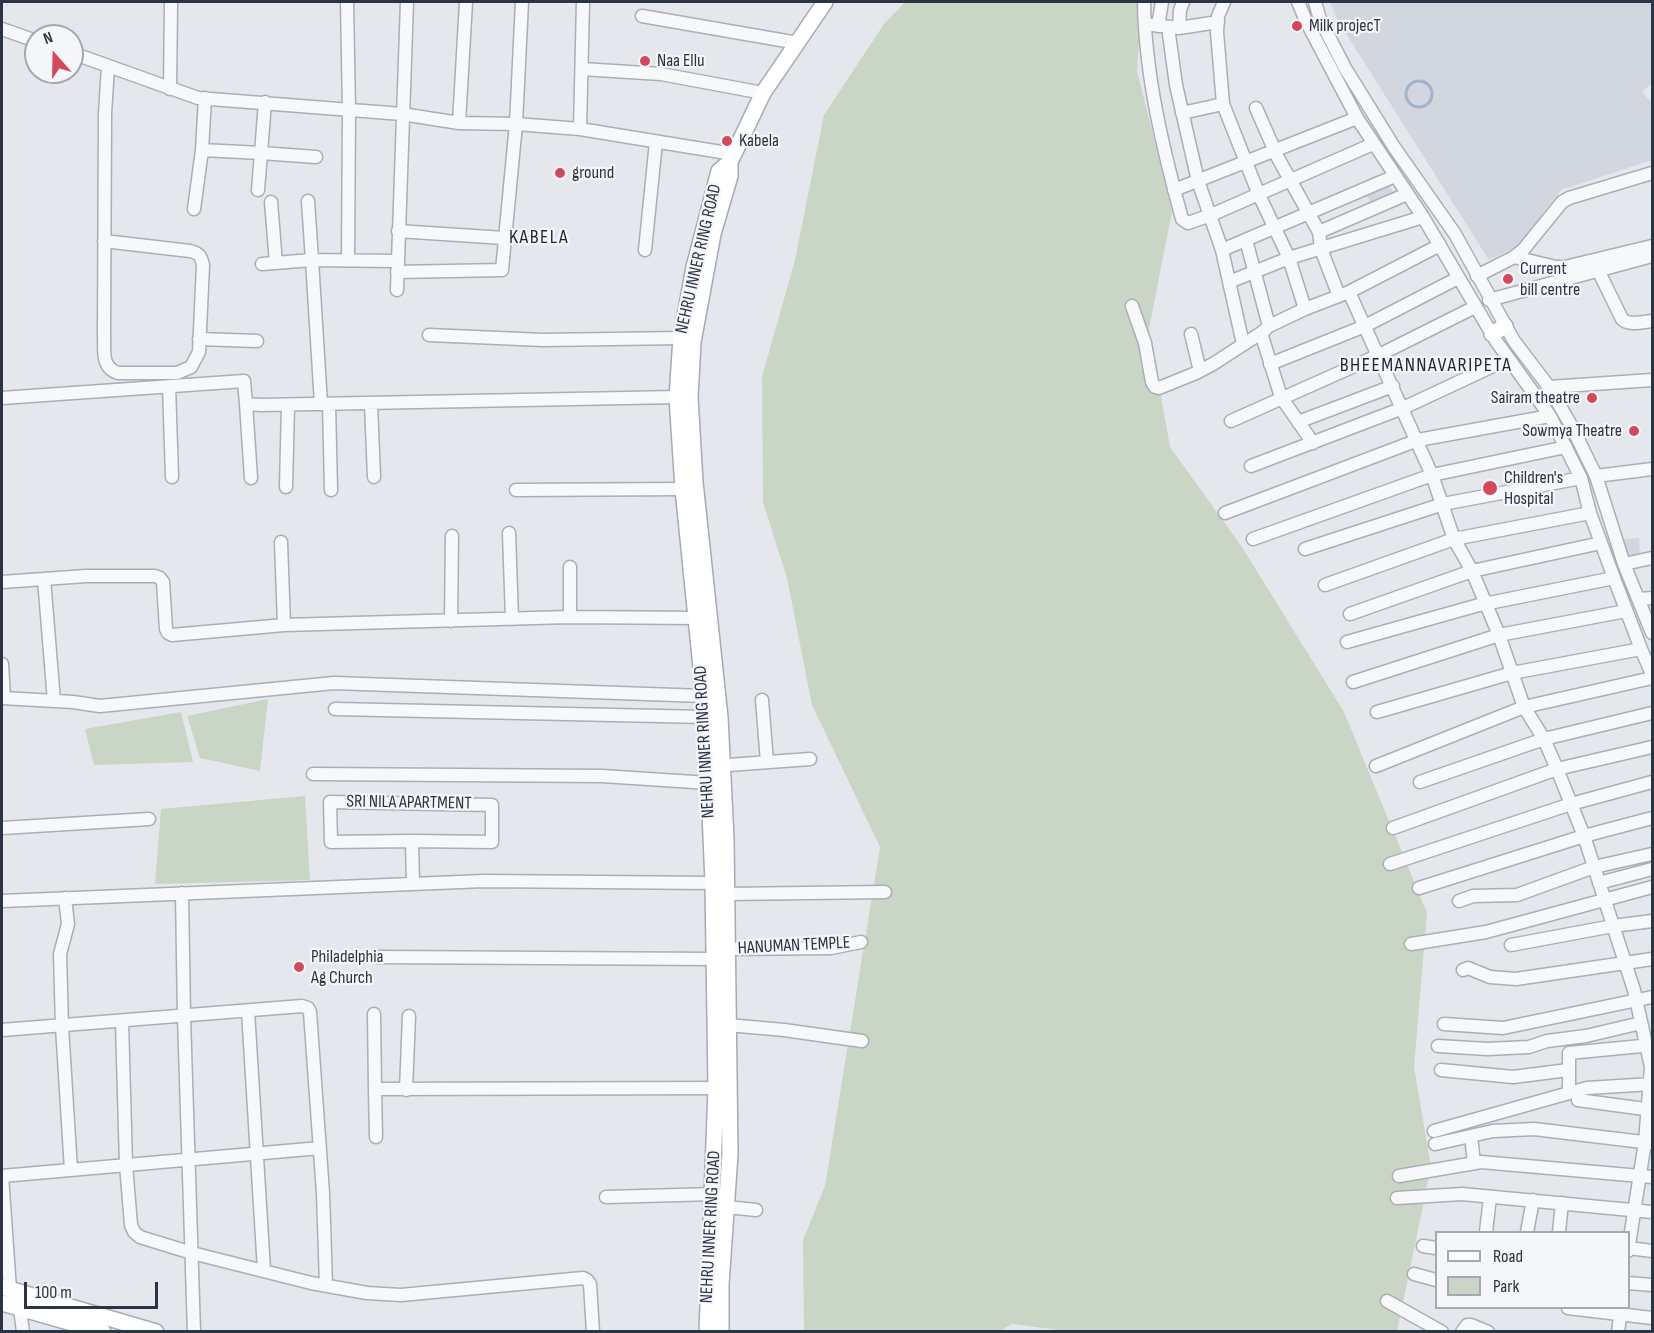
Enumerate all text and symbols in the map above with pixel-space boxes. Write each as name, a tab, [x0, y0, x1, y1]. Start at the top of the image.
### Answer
place label: Milk projecT	[1309, 15, 1381, 37]
marker: Milk projecT	[1290, 19, 1304, 33]
north arrow	[24, 24, 84, 84]
text: N	[41, 28, 56, 49]
place label: Naa Ellu	[657, 50, 705, 72]
marker: Naa Ellu	[638, 54, 652, 68]
place label: Kabela	[739, 130, 779, 152]
marker: Kabela	[720, 134, 734, 148]
place label: ground	[572, 162, 614, 184]
marker: ground	[553, 166, 567, 180]
street label: NEHRU INNER RING ROAD	[671, 182, 727, 336]
district label: KABELA	[509, 226, 569, 250]
place label: Current bill centre	[1520, 258, 1580, 300]
marker: Current bill centre	[1501, 272, 1515, 286]
district label: BHEEMANNAVARIPETA	[1340, 354, 1512, 378]
place label: Sairam theatre	[1491, 387, 1580, 409]
marker: Sairam theatre	[1585, 391, 1599, 405]
place label: Sowmya Theatre	[1522, 420, 1622, 442]
marker: Sowmya Theatre	[1627, 424, 1641, 438]
place label: Children's Hospital	[1504, 467, 1563, 510]
marker: Children's Hospital	[1481, 479, 1499, 497]
street label: NEHRU INNER RING ROAD	[690, 665, 720, 819]
street label: SRI NILA APARTMENT	[346, 791, 472, 815]
street label: HANUMAN TEMPLE	[737, 932, 851, 960]
place label: Philadelphia Ag Church	[311, 946, 383, 988]
marker: Philadelphia Ag Church	[292, 960, 306, 974]
street label: NEHRU INNER RING ROAD	[696, 1150, 726, 1304]
legend	[1435, 1231, 1630, 1309]
text: Road	[1493, 1246, 1523, 1267]
scale bar	[27, 1270, 160, 1308]
text: Park	[1493, 1276, 1519, 1297]
text: 100 m	[35, 1282, 72, 1303]

